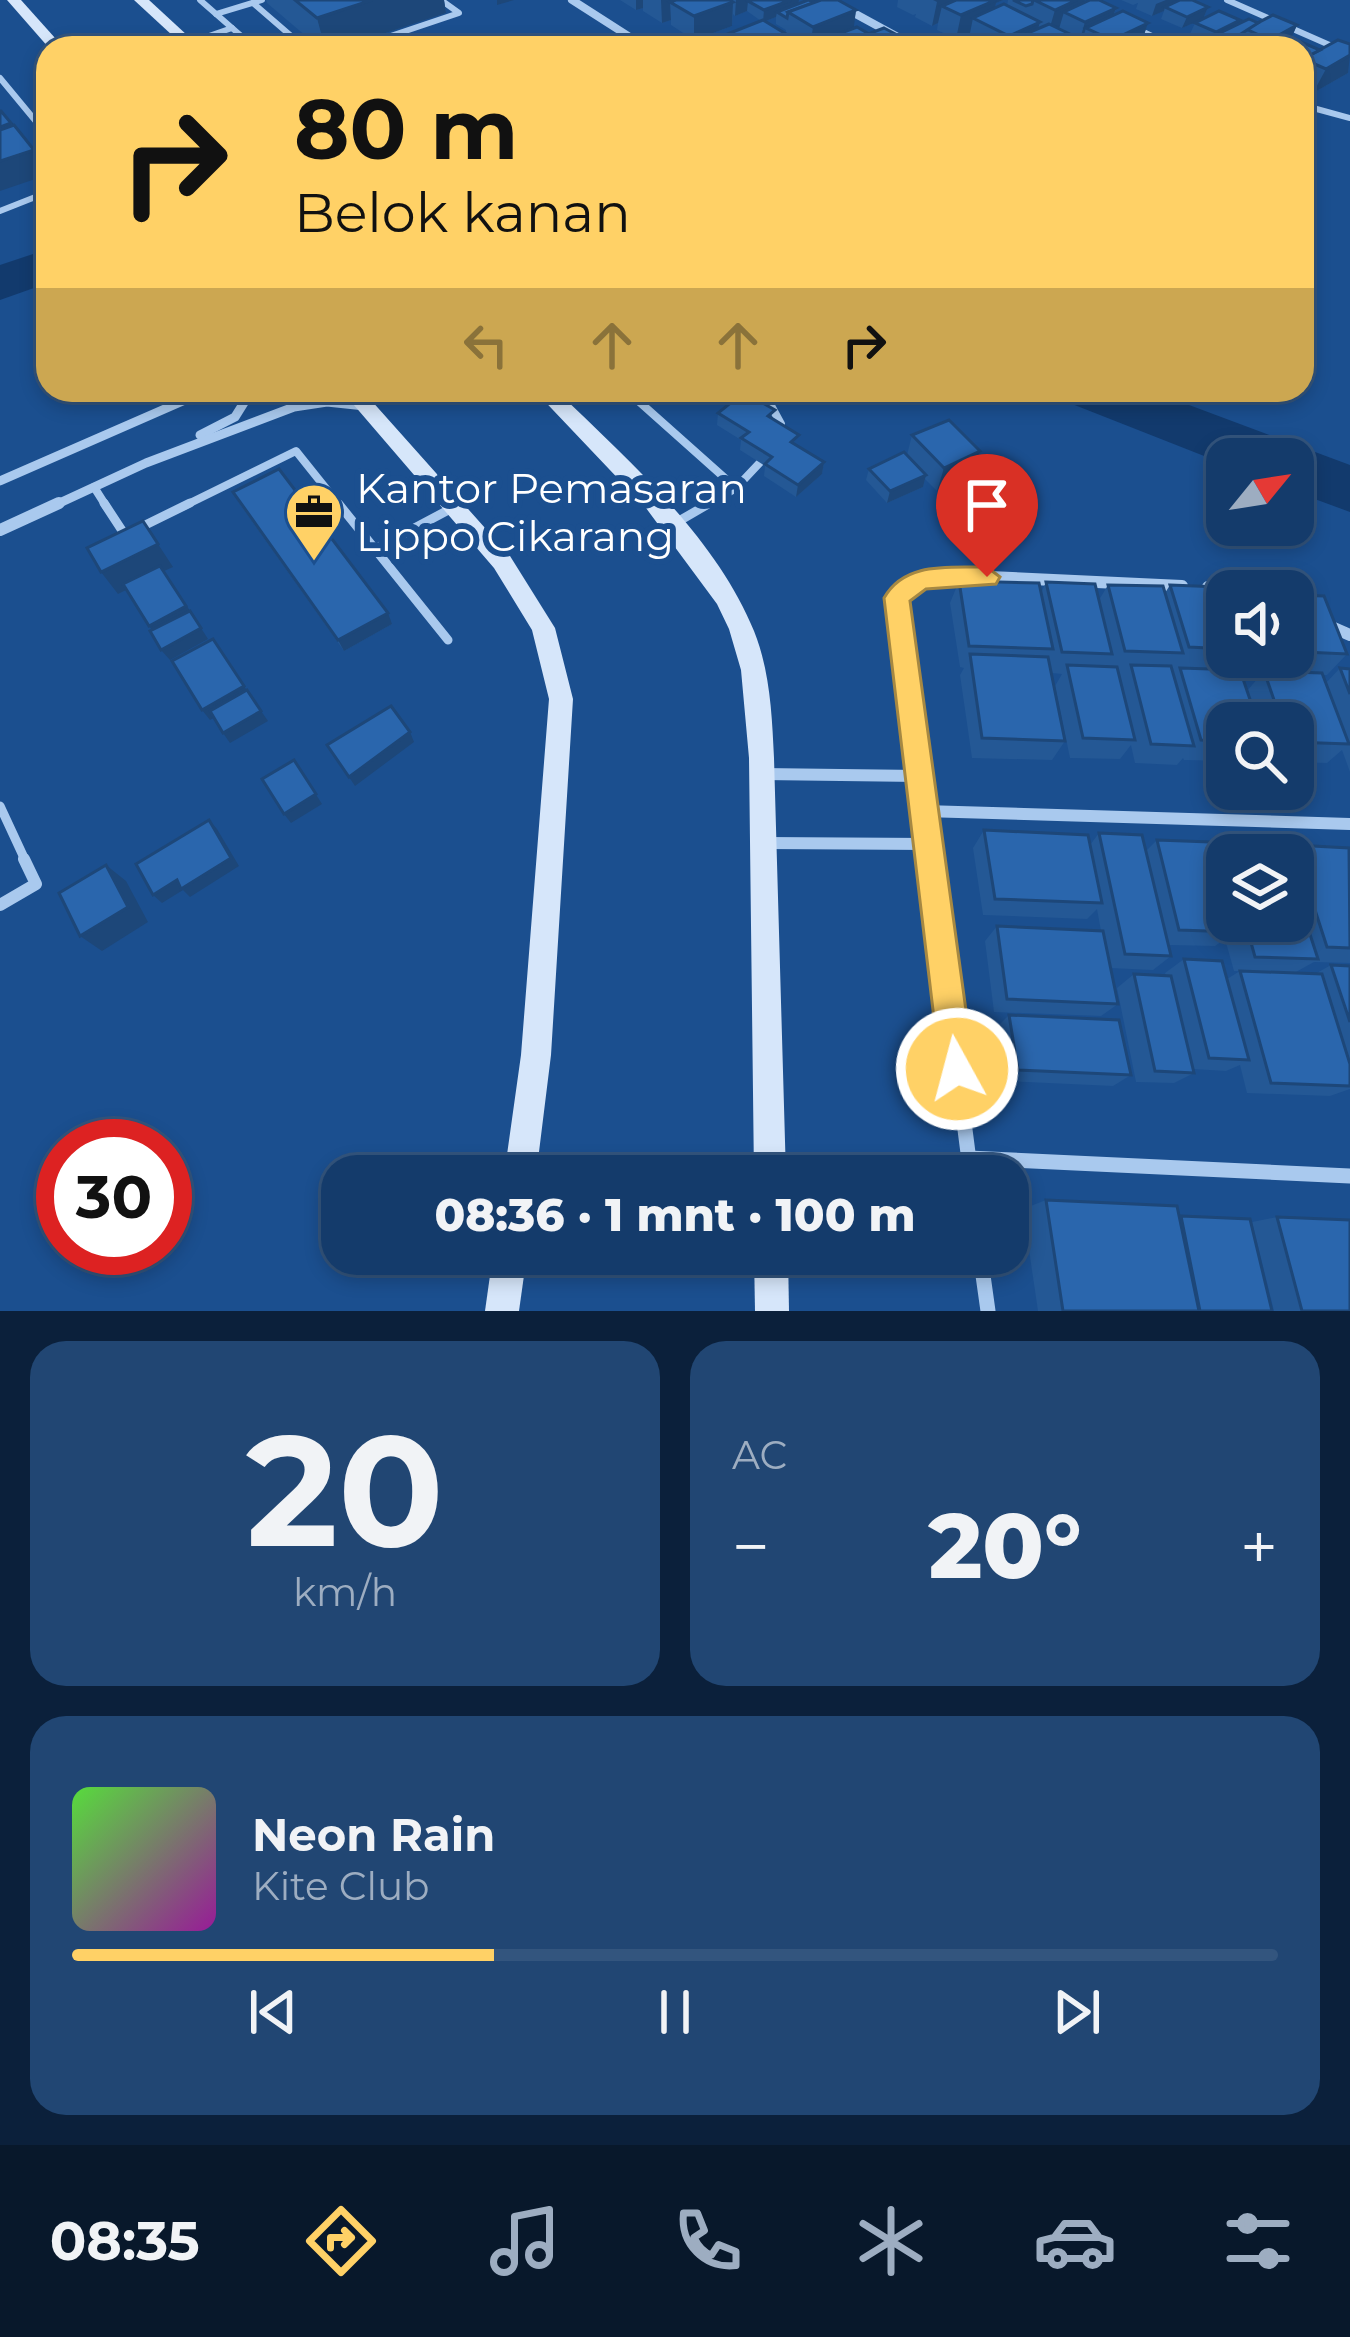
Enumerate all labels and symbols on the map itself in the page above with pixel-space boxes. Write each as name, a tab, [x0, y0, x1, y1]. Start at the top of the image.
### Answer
north arrow	[1206, 438, 1314, 546]
pin	[936, 454, 1038, 577]
place label: Kantor Pemasaran Lippo Cikarang	[356, 462, 747, 562]
office icon: Kantor Pemasaran Lippo Cikarang	[283, 481, 345, 563]
position arrow	[894, 1006, 1020, 1132]
speed limit sign: 30	[36, 1119, 192, 1275]

